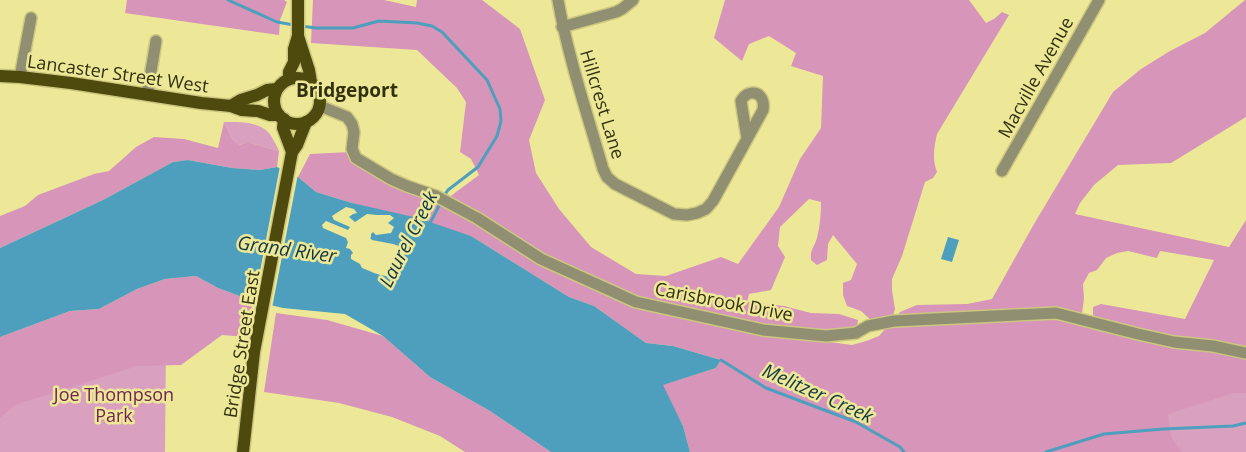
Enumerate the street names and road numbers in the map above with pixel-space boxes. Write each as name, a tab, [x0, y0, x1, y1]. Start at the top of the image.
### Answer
street label: Macville Avenue	[992, 12, 1078, 142]
street label: Hillcrest Lane	[575, 46, 631, 162]
street label: Lancaster Street West	[26, 48, 210, 98]
street label: Bridge Street East	[217, 269, 265, 419]
street label: Carisbrook Drive	[653, 276, 795, 326]

